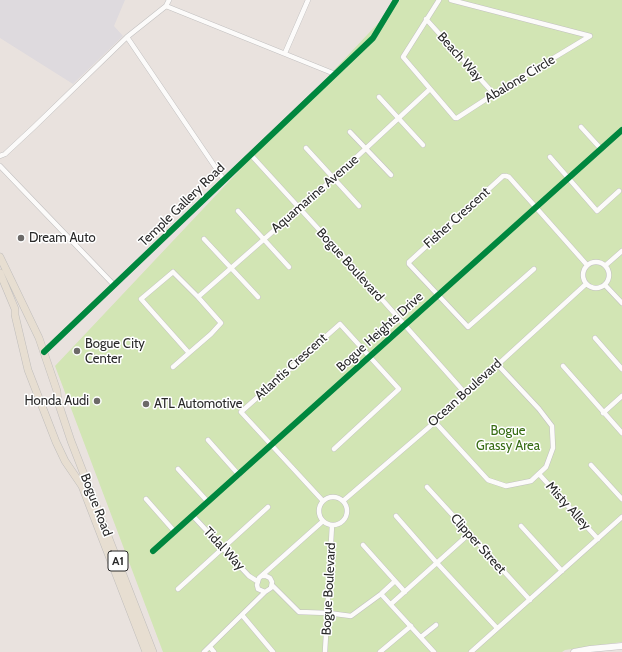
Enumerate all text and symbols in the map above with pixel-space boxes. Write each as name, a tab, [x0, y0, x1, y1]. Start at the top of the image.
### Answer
street label: Beach Way	[434, 29, 486, 85]
street label: Abalone Circle	[482, 52, 558, 106]
street label: Aquamarine Avenue	[268, 152, 362, 236]
street label: Temple Gallery Road	[136, 160, 228, 250]
street label: Fisher Crescent	[421, 184, 493, 252]
street label: Bogue Boulevard	[313, 225, 387, 305]
place label: Dream Auto	[29, 230, 96, 246]
marker: Dream Auto	[16, 233, 26, 243]
street label: Bogue Heights Drive	[333, 289, 427, 375]
street label: Atlantis Crescent	[252, 330, 330, 404]
place label: Bogue City Center	[85, 336, 145, 367]
marker: Bogue City Center	[72, 346, 82, 356]
street label: Ocean Boulevard	[425, 356, 505, 430]
place label: Honda Audi	[25, 393, 89, 409]
marker: Honda Audi	[92, 396, 102, 406]
place label: ATL Automotive	[154, 396, 242, 412]
marker: ATL Automotive	[141, 399, 151, 409]
park label: Bogue Grassy Area	[476, 423, 540, 454]
street label: Bogue Road	[77, 471, 115, 539]
street label: Misty Alley	[542, 479, 594, 533]
street label: Clipper Street	[447, 511, 509, 577]
street label: Tidal Way	[200, 524, 248, 574]
street label: Bogue Boulevard	[319, 542, 339, 636]
road number: A1	[108, 551, 128, 571]

